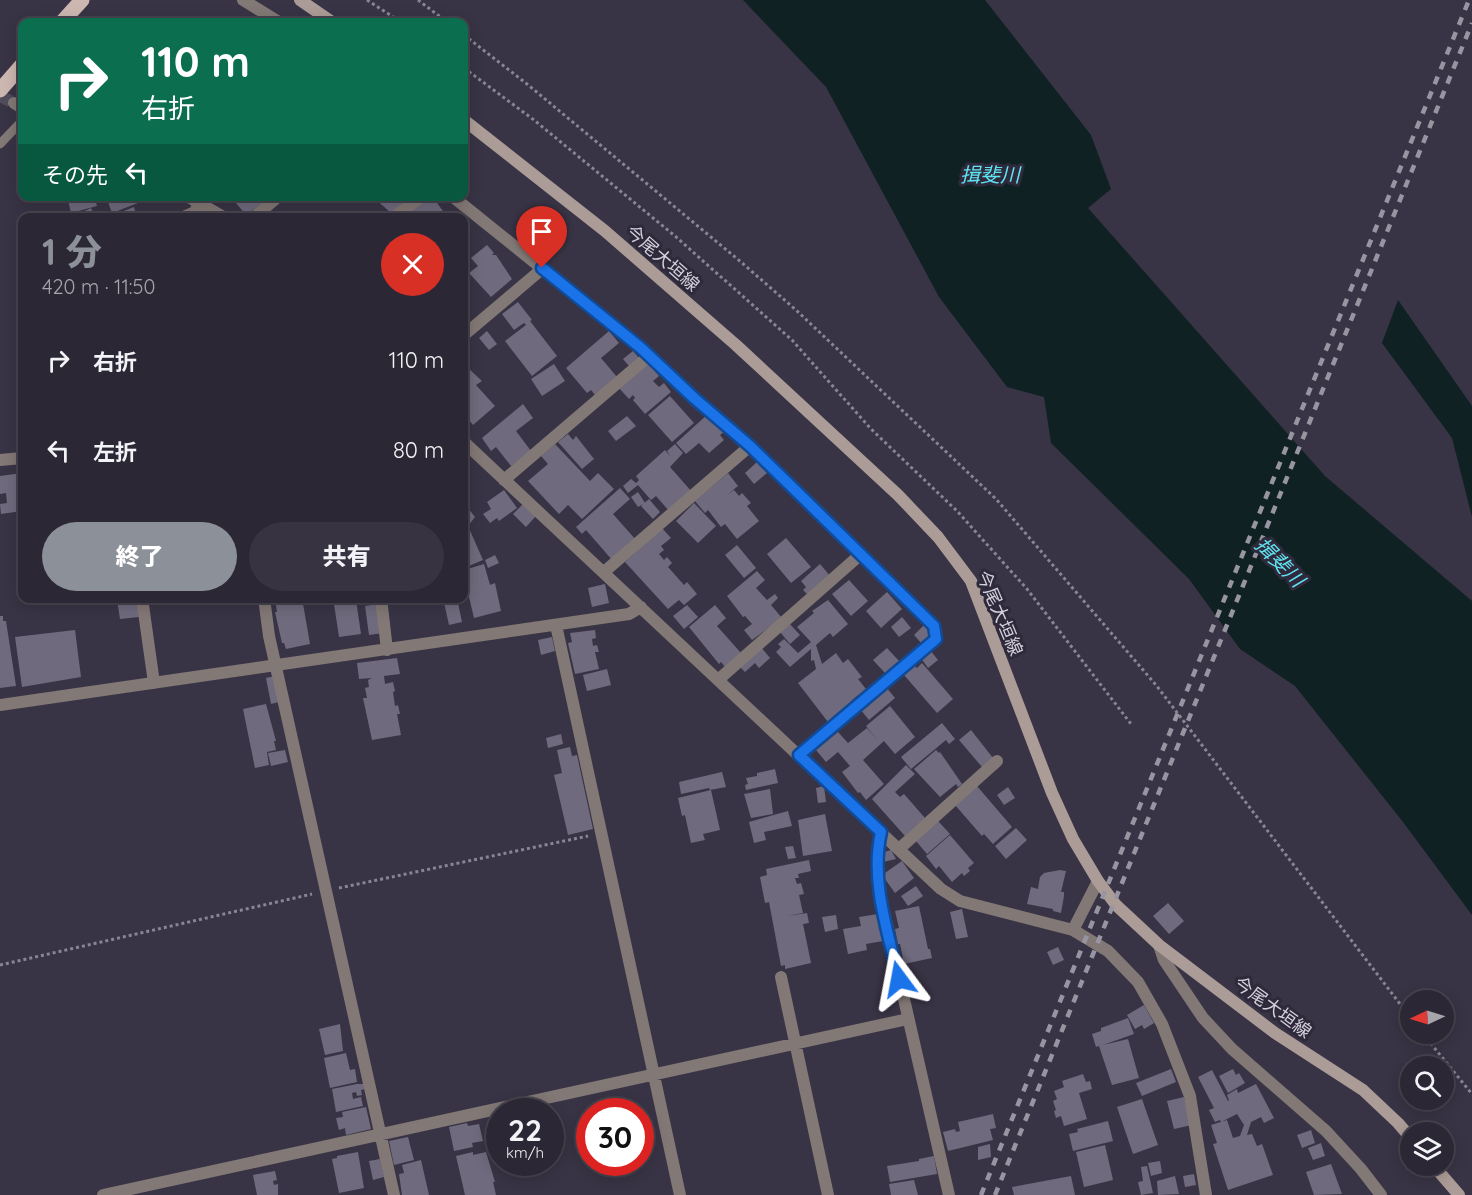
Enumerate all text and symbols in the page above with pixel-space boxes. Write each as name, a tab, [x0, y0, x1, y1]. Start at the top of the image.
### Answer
text: 110 m	[141, 35, 250, 88]
icon: right	[42, 42, 120, 120]
text: 右折	[141, 91, 195, 125]
icon: left	[120, 156, 153, 189]
text: その先	[42, 161, 108, 189]
water label: 揖斐川	[960, 162, 1022, 187]
pin	[516, 206, 567, 268]
icon: arrive	[525, 215, 558, 248]
street label: 今尾大垣線	[621, 220, 705, 296]
text: 1 分	[42, 229, 102, 274]
button: close	[381, 233, 444, 296]
text: 420 m · 11:50	[42, 274, 155, 299]
icon: right	[42, 344, 75, 377]
text: 110 m	[389, 346, 444, 374]
text: 右折	[93, 348, 137, 376]
icon: left	[42, 434, 75, 467]
text: 80 m	[393, 436, 444, 464]
text: 左折	[93, 438, 137, 466]
button: 終了	[42, 522, 237, 591]
button: 共有	[249, 522, 444, 591]
water label: 揖斐川	[1250, 532, 1311, 593]
street label: 今尾大垣線	[972, 567, 1028, 659]
position arrow	[867, 947, 931, 1011]
street label: 今尾大垣線	[1230, 971, 1316, 1043]
north arrow	[1400, 990, 1454, 1044]
map controls	[1400, 990, 1454, 1176]
button: search	[1400, 1056, 1454, 1110]
speed limit sign: 30	[576, 1098, 654, 1176]
text: 22	[508, 1111, 542, 1149]
button: layers	[1400, 1122, 1454, 1176]
text: km/h	[506, 1143, 544, 1162]

